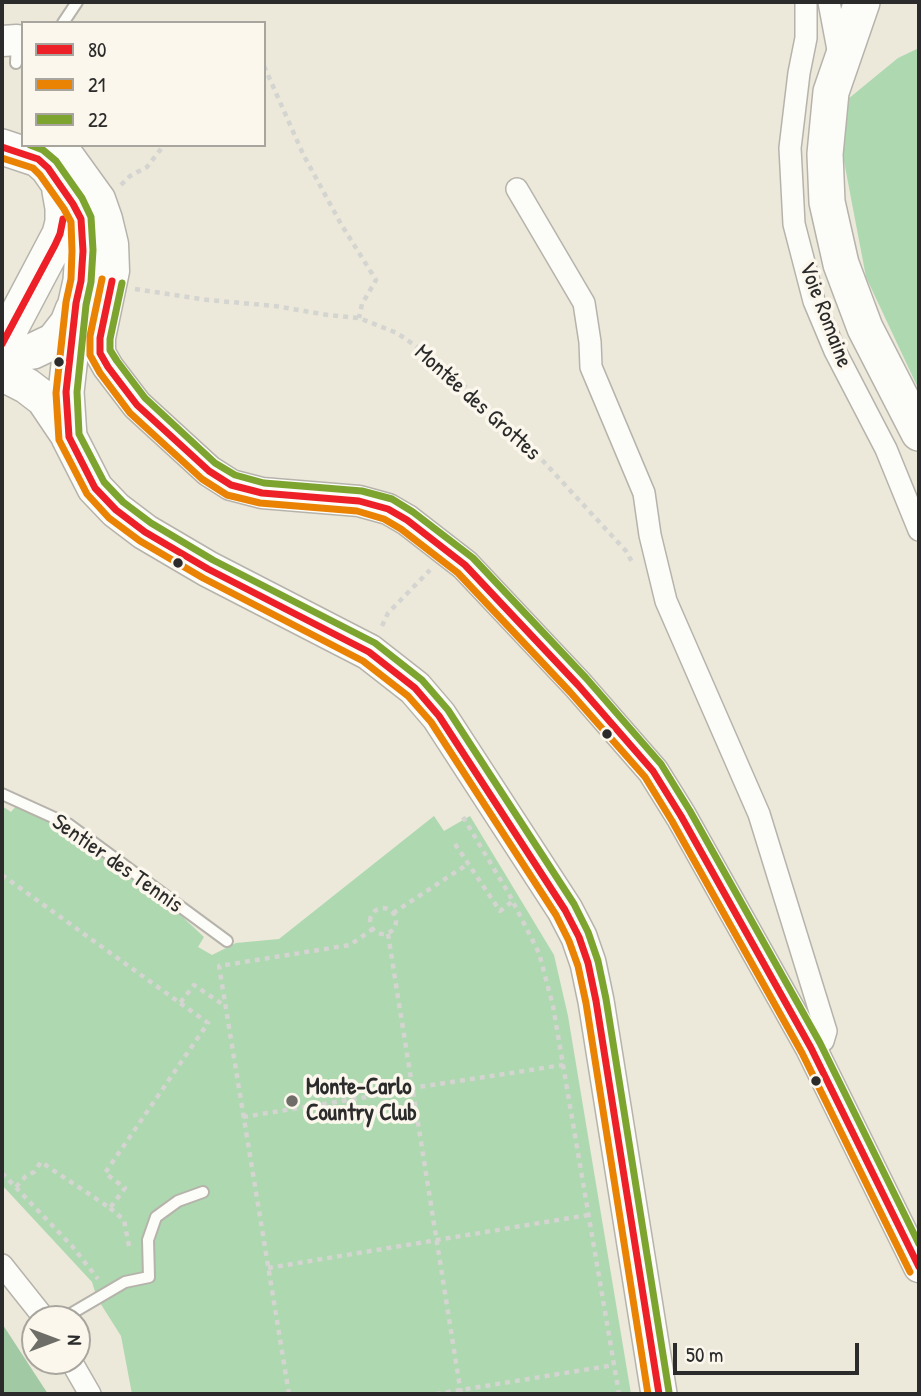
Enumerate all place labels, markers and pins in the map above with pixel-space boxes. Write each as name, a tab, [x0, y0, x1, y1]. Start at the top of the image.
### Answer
unlabelled marker	[52, 355, 66, 369]
unlabelled marker	[171, 556, 185, 570]
unlabelled marker	[600, 727, 614, 741]
place label: Monte-Carlo Country Club	[306, 1074, 417, 1128]
unlabelled marker	[809, 1074, 823, 1088]
marker: Monte-Carlo Country Club	[284, 1093, 300, 1109]

